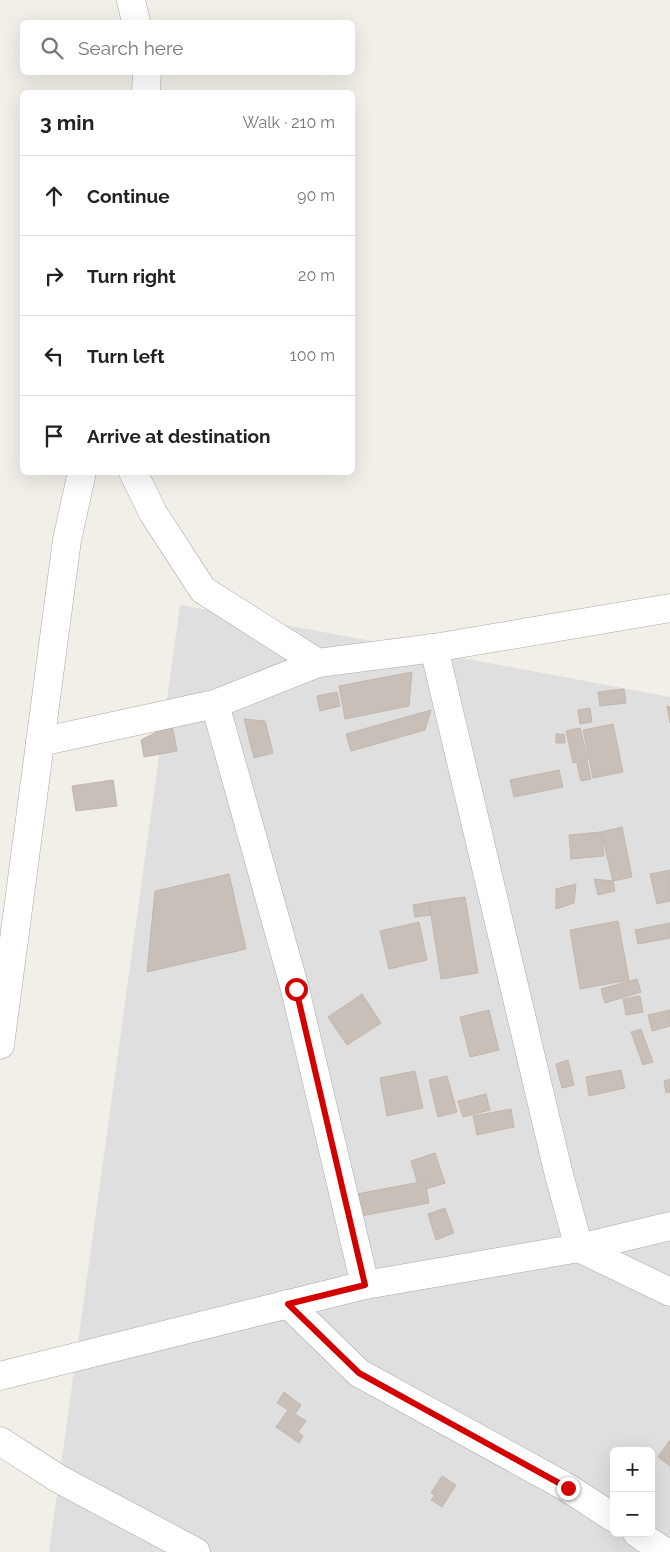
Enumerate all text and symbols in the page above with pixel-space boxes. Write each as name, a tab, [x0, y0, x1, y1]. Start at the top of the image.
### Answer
search box	[20, 20, 355, 75]
icon: search	[38, 34, 66, 62]
text: Search here	[78, 37, 184, 59]
text: 3 min	[40, 110, 94, 135]
text: Walk · 210 m	[243, 113, 335, 132]
icon: ahead	[40, 182, 68, 210]
text: Continue	[87, 185, 170, 207]
text: 90 m	[297, 186, 335, 205]
icon: right	[40, 262, 68, 290]
text: Turn right	[87, 265, 176, 287]
text: 20 m	[298, 266, 335, 285]
icon: left	[40, 342, 68, 370]
text: Turn left	[87, 345, 164, 367]
text: 100 m	[290, 346, 335, 365]
icon: arrive	[40, 422, 68, 450]
text: Arrive at destination	[87, 425, 271, 447]
route start	[285, 978, 308, 1001]
map controls	[610, 1447, 655, 1537]
button: +	[610, 1447, 655, 1492]
route end	[557, 1477, 580, 1500]
button: −	[610, 1492, 655, 1537]

